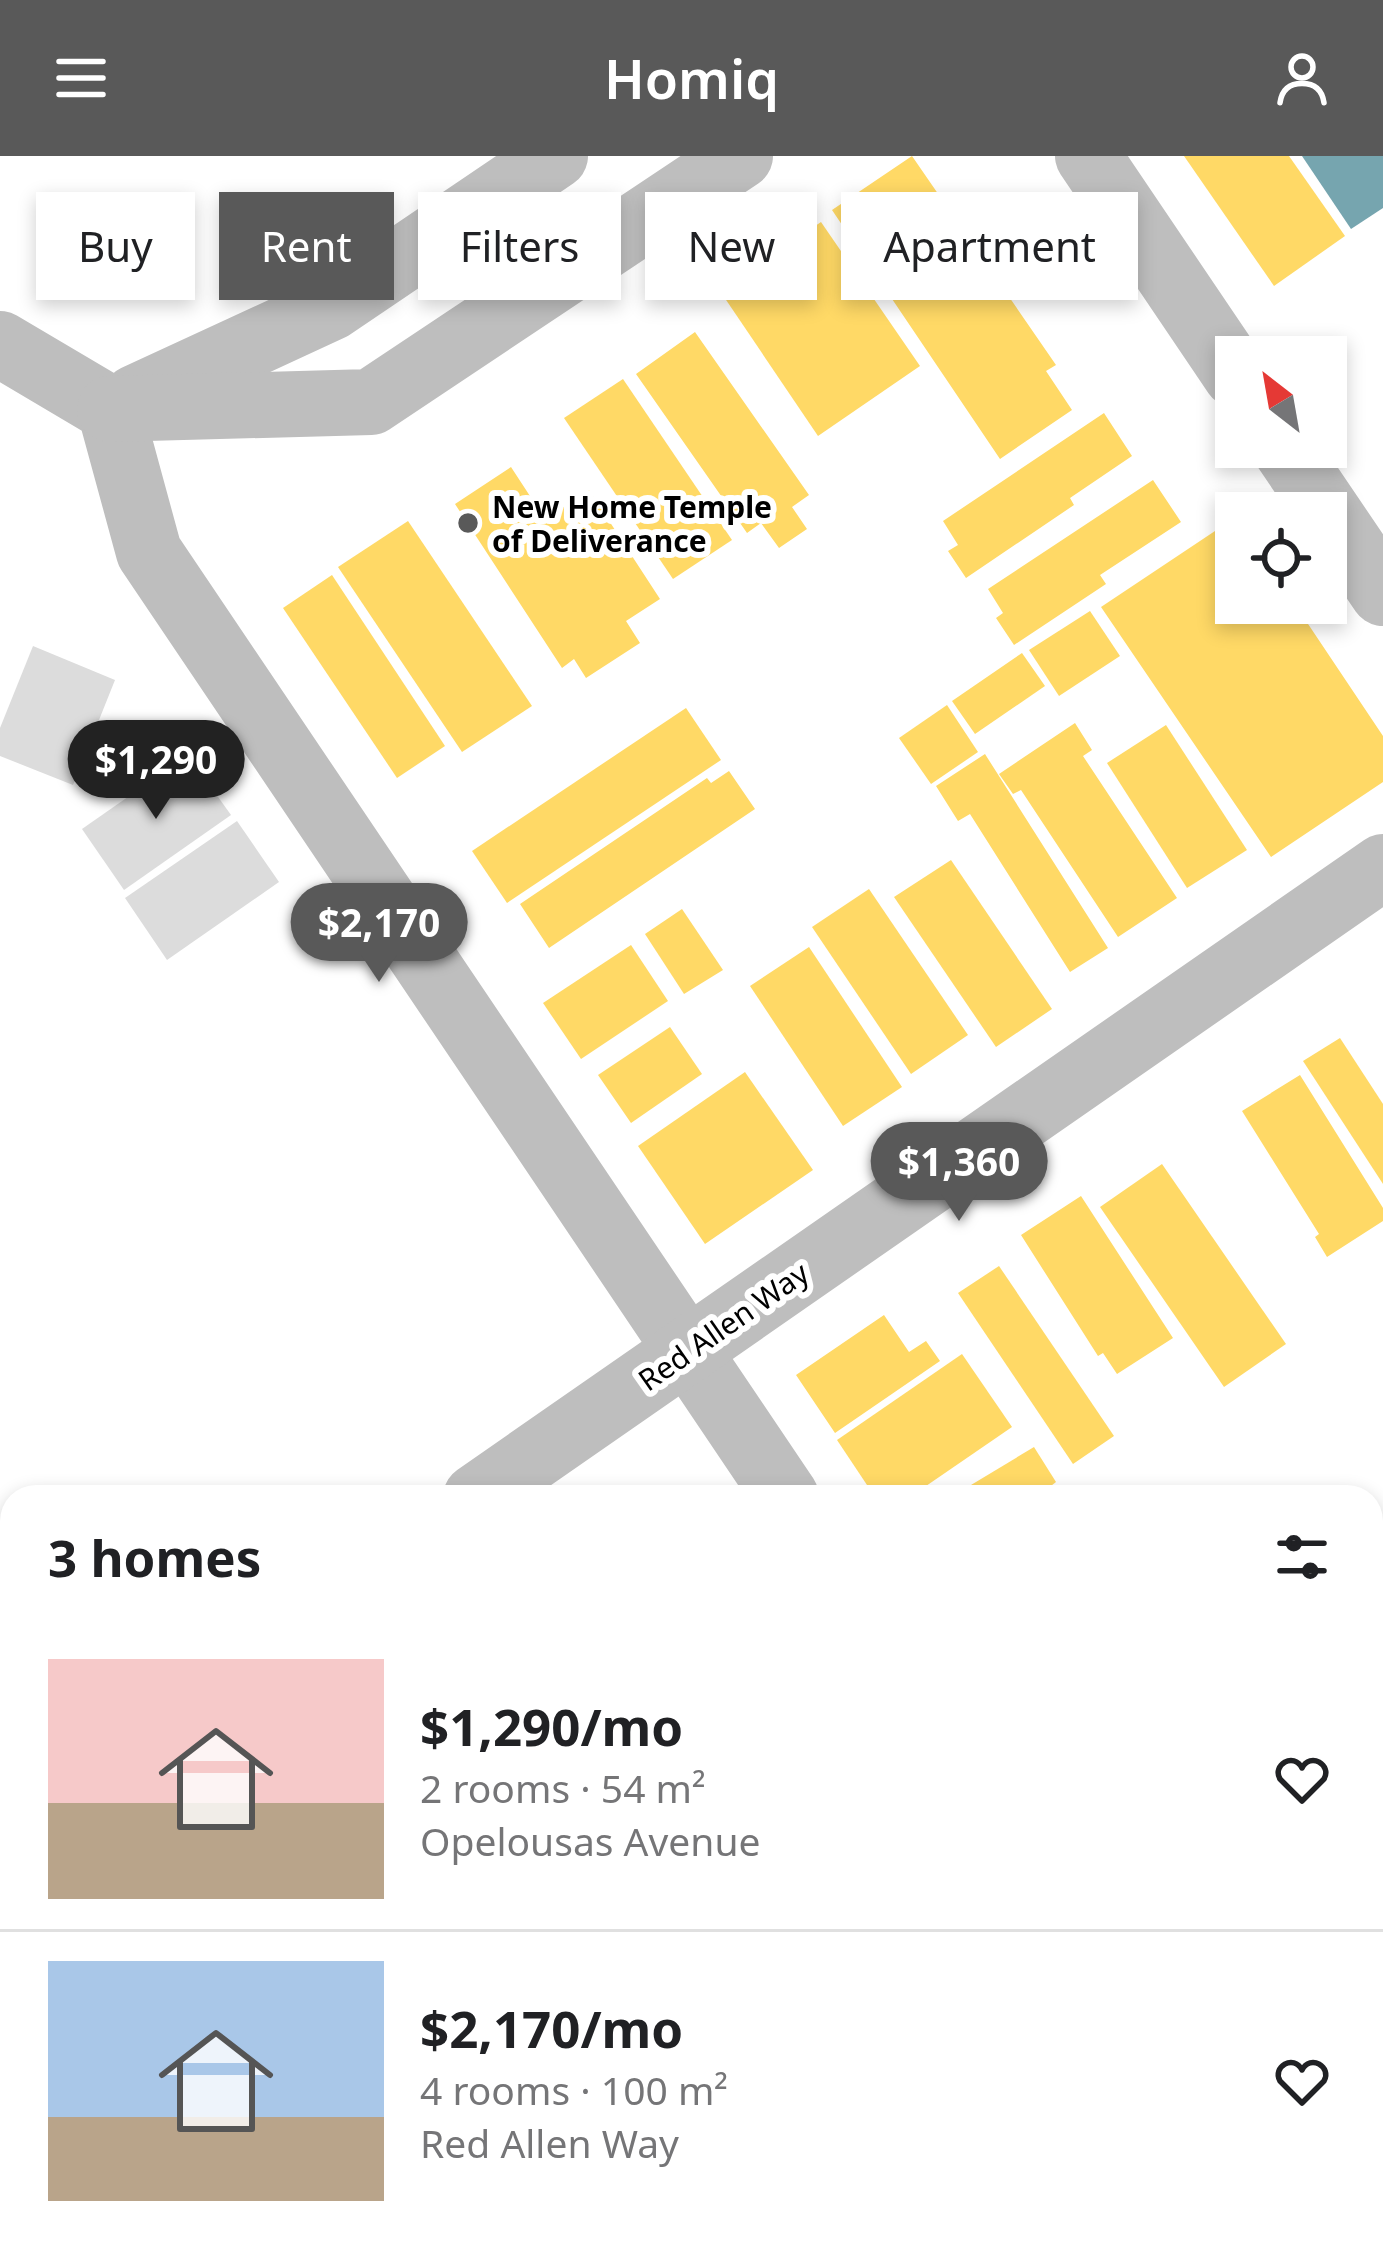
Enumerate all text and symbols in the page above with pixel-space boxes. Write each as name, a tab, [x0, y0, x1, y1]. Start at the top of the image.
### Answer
text: Homiq	[604, 41, 779, 115]
icon: menu	[48, 45, 114, 111]
icon: person	[1269, 45, 1335, 111]
chip: Buy	[36, 192, 195, 300]
chip: Rent	[219, 192, 394, 300]
chip: Filters	[418, 192, 621, 300]
chip: New	[645, 192, 817, 300]
chip: Apartment	[841, 192, 1138, 300]
north arrow	[1215, 336, 1347, 468]
map controls	[1215, 336, 1347, 624]
place label: New Home Temple of Deliverance	[492, 486, 772, 561]
button: locate	[1215, 492, 1347, 624]
marker: New Home Temple of Deliverance	[455, 510, 481, 536]
pin: $1,290	[58, 720, 254, 822]
text: $1,290	[95, 732, 217, 785]
pin: $2,170	[281, 883, 477, 985]
text: $2,170	[318, 895, 440, 948]
pin: $1,360	[861, 1122, 1057, 1224]
text: $1,360	[898, 1134, 1020, 1187]
street label: Red Allen Way	[630, 1252, 817, 1400]
text: 3 homes	[48, 1522, 261, 1592]
icon: filters	[1269, 1524, 1335, 1590]
text: $1,290/mo	[420, 1691, 683, 1761]
icon: home	[144, 1707, 288, 1851]
icon: heart	[1269, 1746, 1335, 1812]
text: 2 rooms · 54 m²	[420, 1761, 706, 1814]
text: Opelousas Avenue	[420, 1814, 761, 1867]
text: $2,170/mo	[420, 1993, 683, 2063]
icon: home	[144, 2009, 288, 2153]
icon: heart	[1269, 2048, 1335, 2114]
text: 4 rooms · 100 m²	[420, 2063, 728, 2116]
text: Red Allen Way	[420, 2116, 679, 2169]

